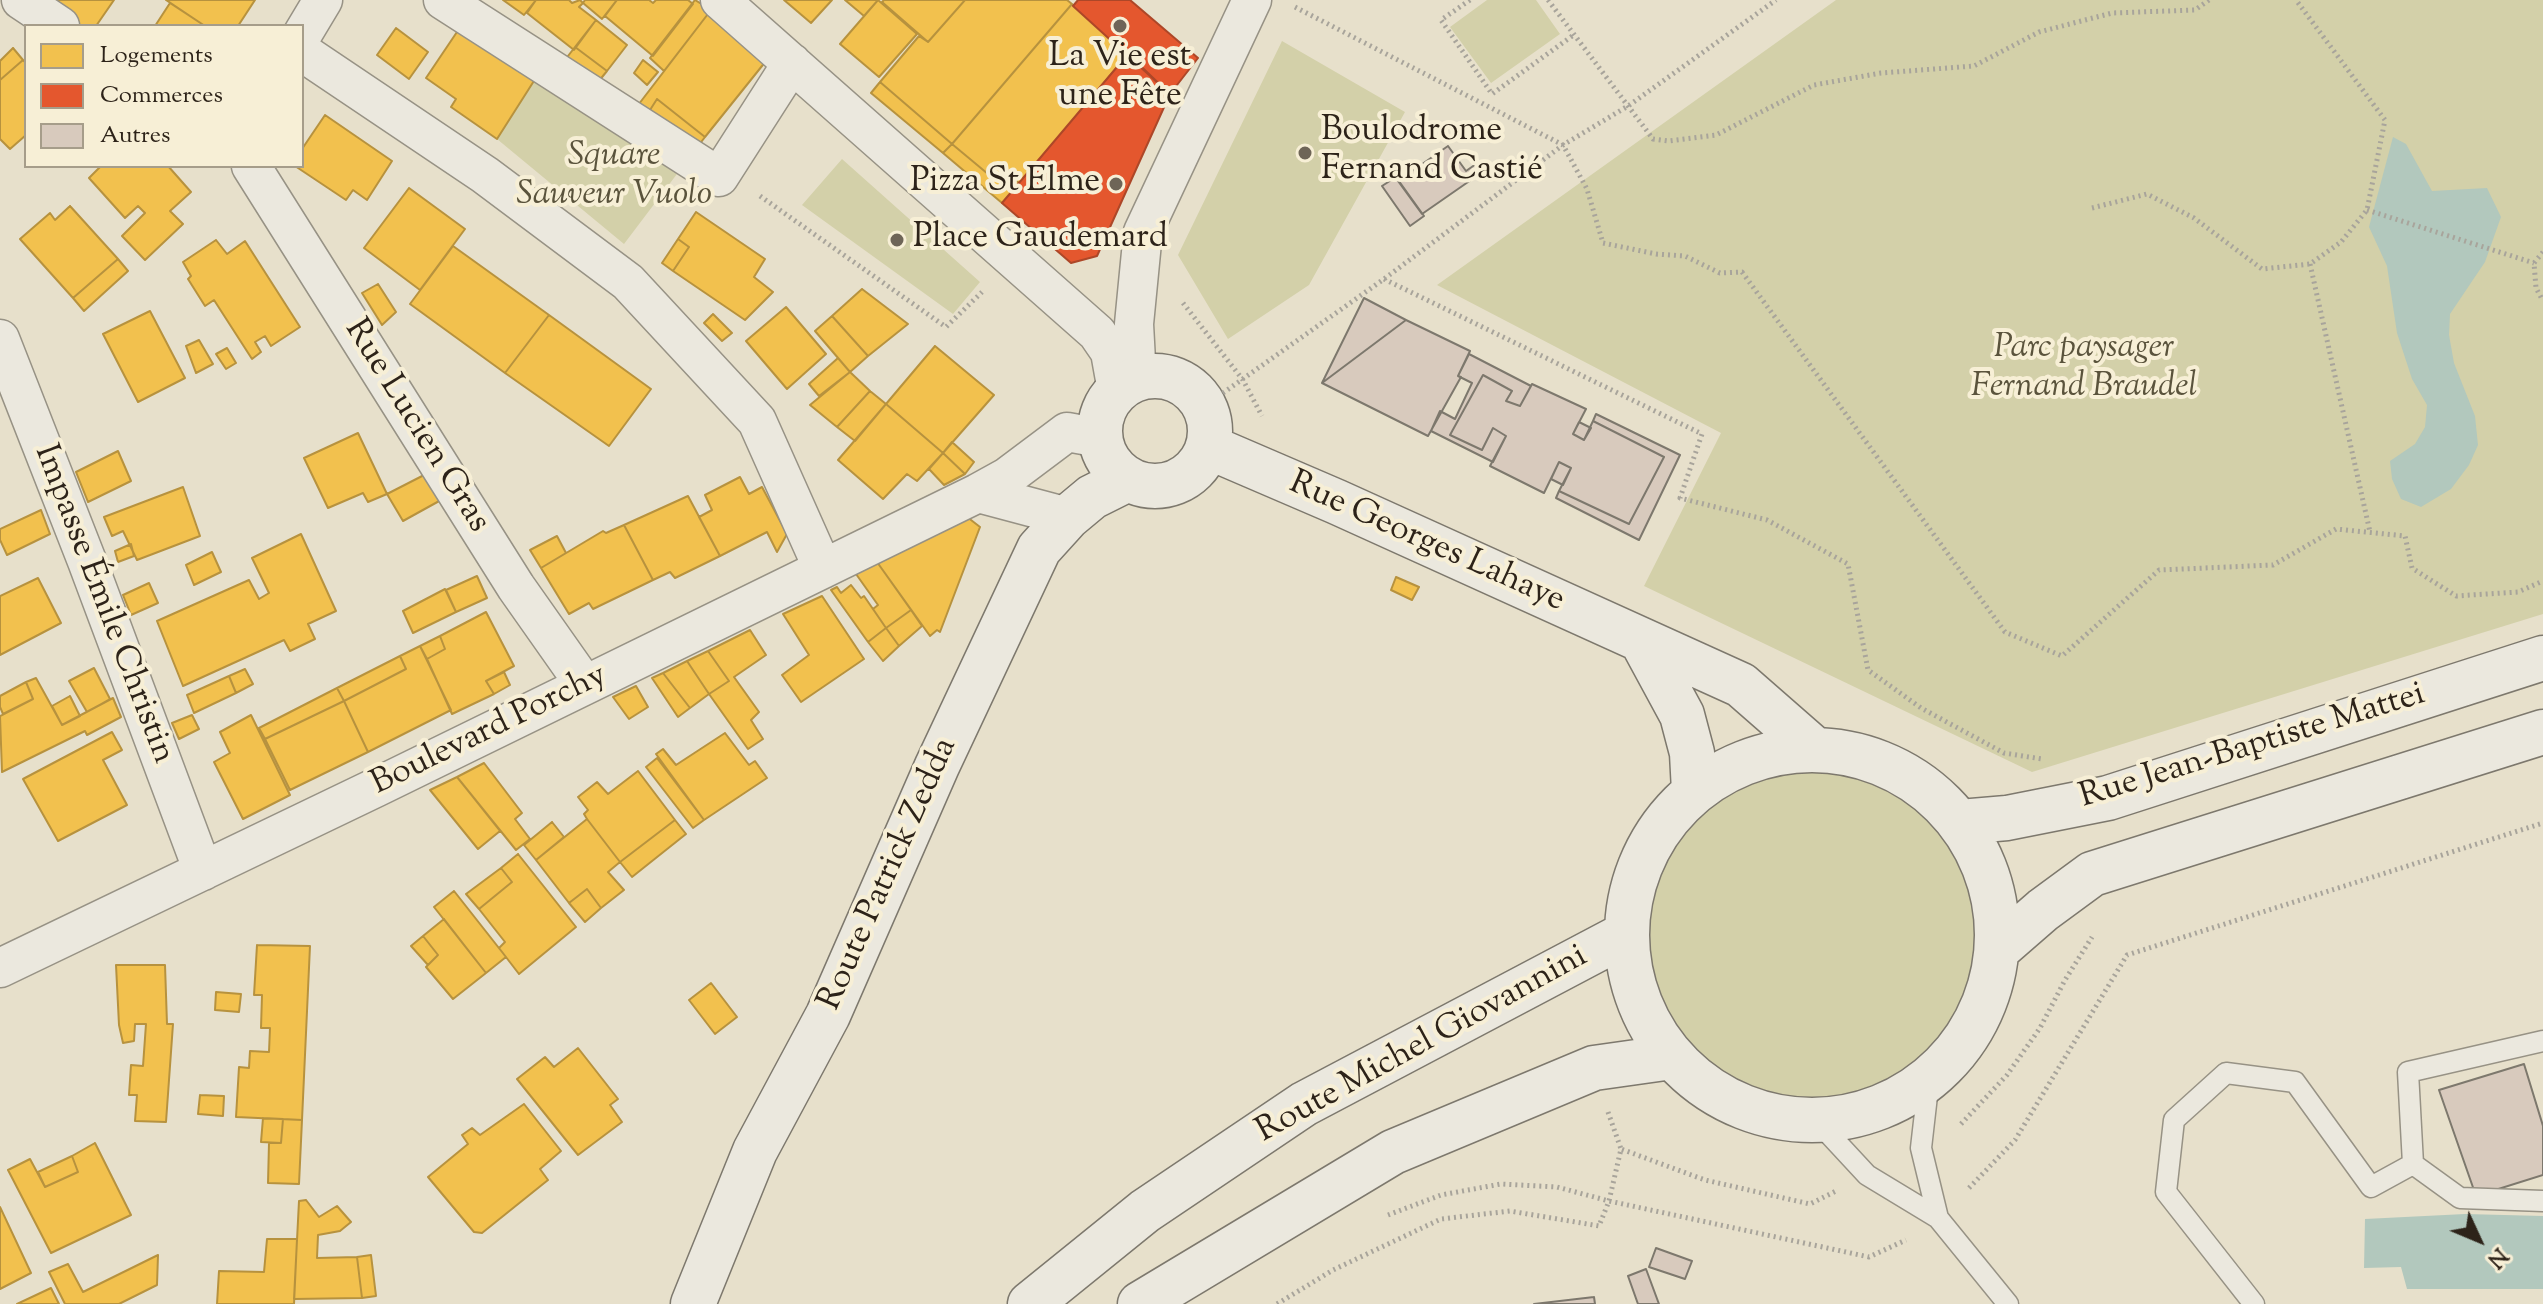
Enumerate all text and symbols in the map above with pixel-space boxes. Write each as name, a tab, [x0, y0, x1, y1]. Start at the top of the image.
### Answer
marker: La Vie est une Fête	[1111, 17, 1129, 35]
legend	[24, 24, 304, 168]
text: Logements	[100, 39, 213, 73]
place label: La Vie est une Fête	[1049, 39, 1191, 118]
text: Commerces	[100, 79, 223, 113]
place label: Boulodrome Fernand Castié	[1321, 113, 1543, 192]
text: Autres	[100, 119, 170, 153]
park label: Square Sauveur Vuolo	[516, 138, 712, 218]
marker: Boulodrome Fernand Castié	[1296, 144, 1314, 162]
place label: Pizza St Elme	[910, 164, 1100, 204]
marker: Pizza St Elme	[1107, 175, 1125, 193]
place label: Place Gaudemard	[913, 220, 1168, 260]
marker: Place Gaudemard	[888, 231, 906, 249]
street label: Rue Lucien Gras	[333, 313, 497, 541]
park label: Parc paysager Fernand Braudel	[1971, 330, 2197, 410]
street label: Impasse Émile Christin	[22, 440, 182, 770]
street label: Rue Georges Lahaye	[1282, 465, 1570, 623]
street label: Boulevard Porchy	[366, 657, 614, 807]
street label: Rue Jean-Baptiste Mattei	[2075, 676, 2431, 820]
street label: Route Patrick Zedda	[812, 732, 968, 1018]
street label: Route Michel Giovannini	[1250, 938, 1596, 1154]
north arrow	[2439, 1200, 2519, 1280]
text: N	[2479, 1239, 2514, 1274]

